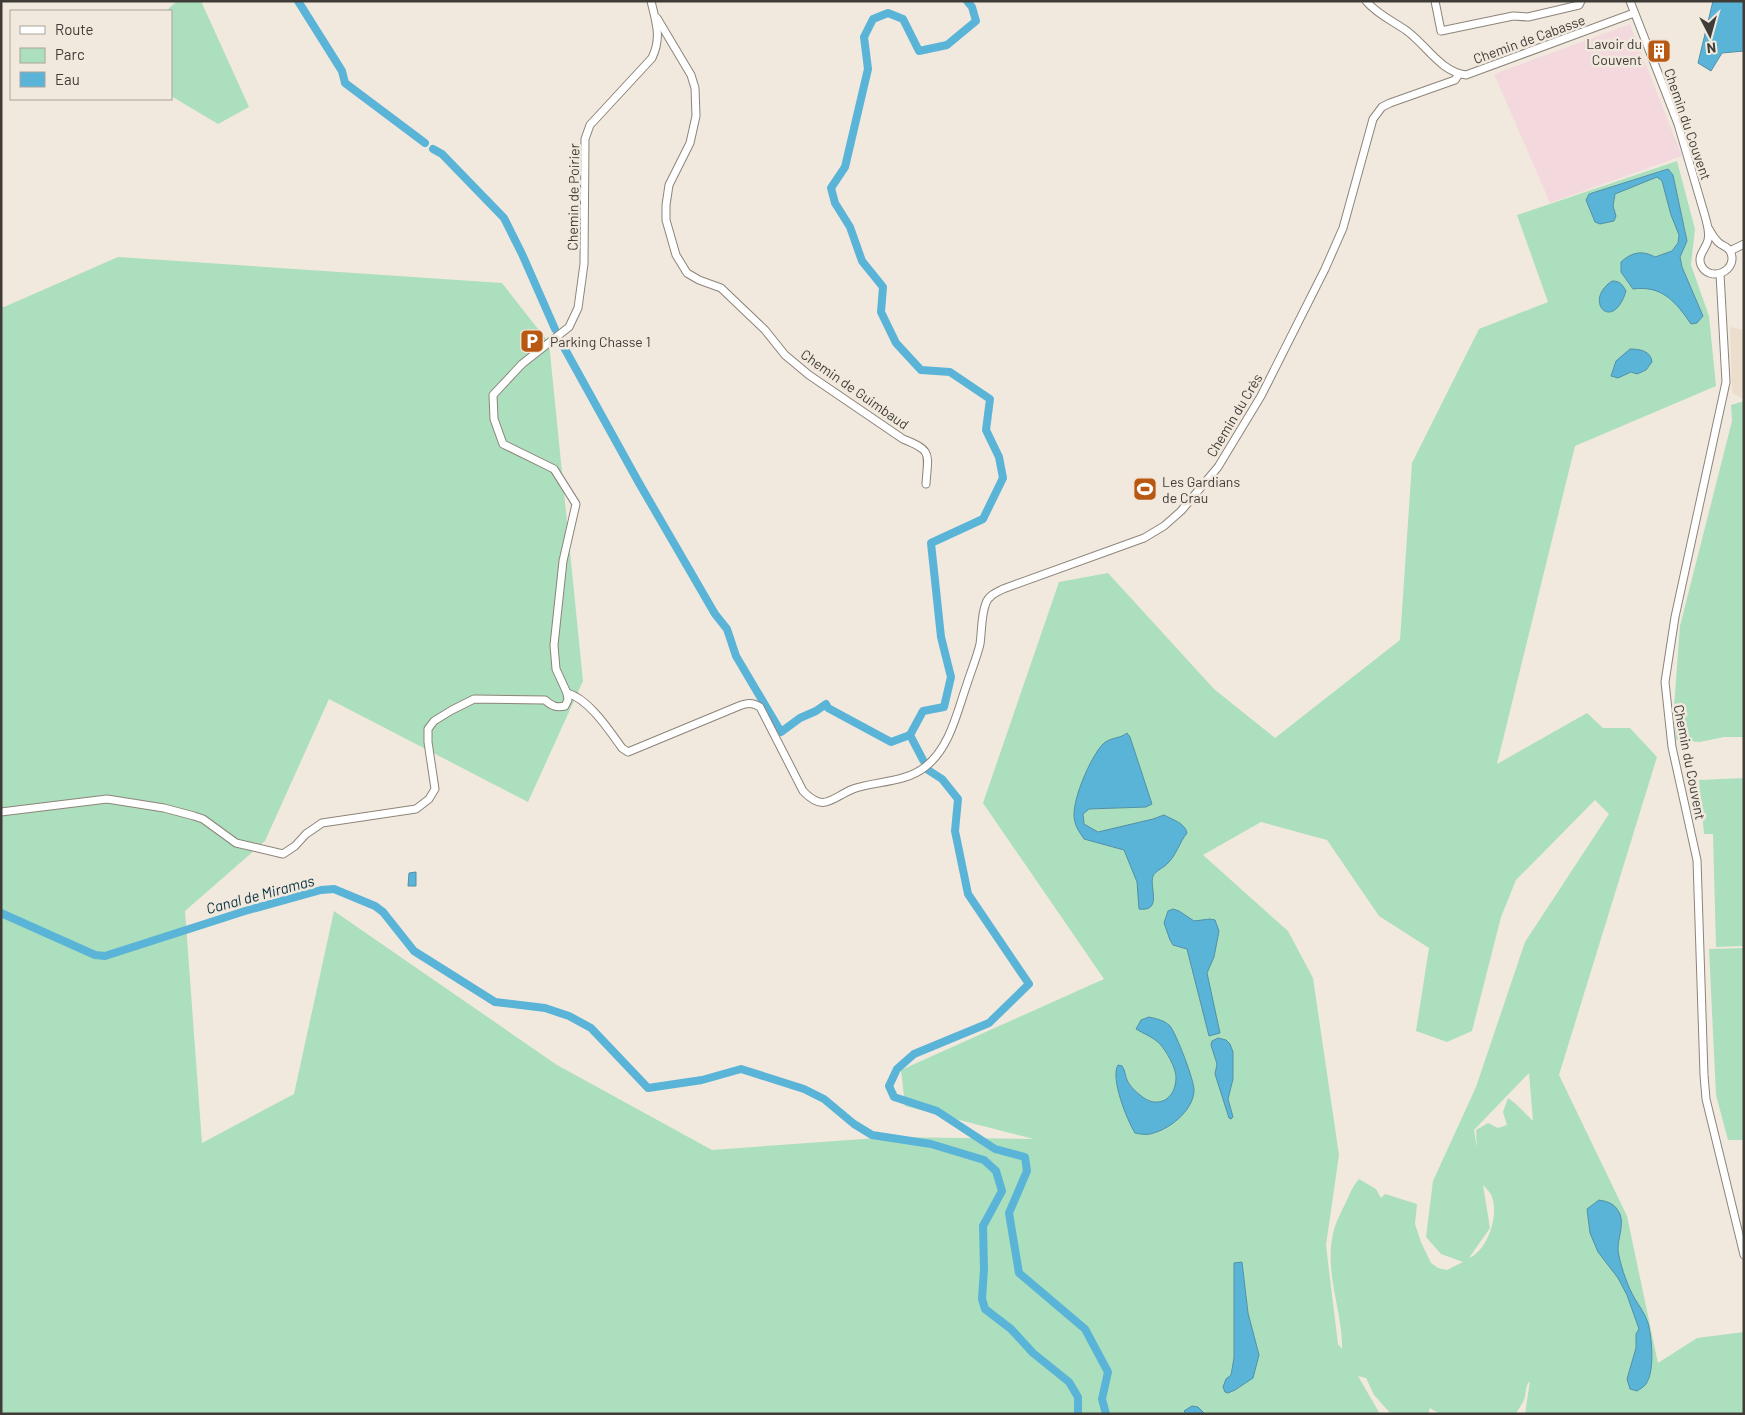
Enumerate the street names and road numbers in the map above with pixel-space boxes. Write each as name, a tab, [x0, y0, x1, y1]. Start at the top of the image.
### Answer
street label: Chemin de Cabasse	[1471, 11, 1587, 67]
street label: Chemin du Couvent	[1661, 66, 1715, 182]
street label: Chemin de Poirier	[564, 143, 582, 251]
street label: Chemin de Guimbaud	[798, 345, 912, 433]
street label: Chemin du Crès	[1202, 370, 1266, 460]
street label: Chemin du Couvent	[1670, 703, 1710, 821]

